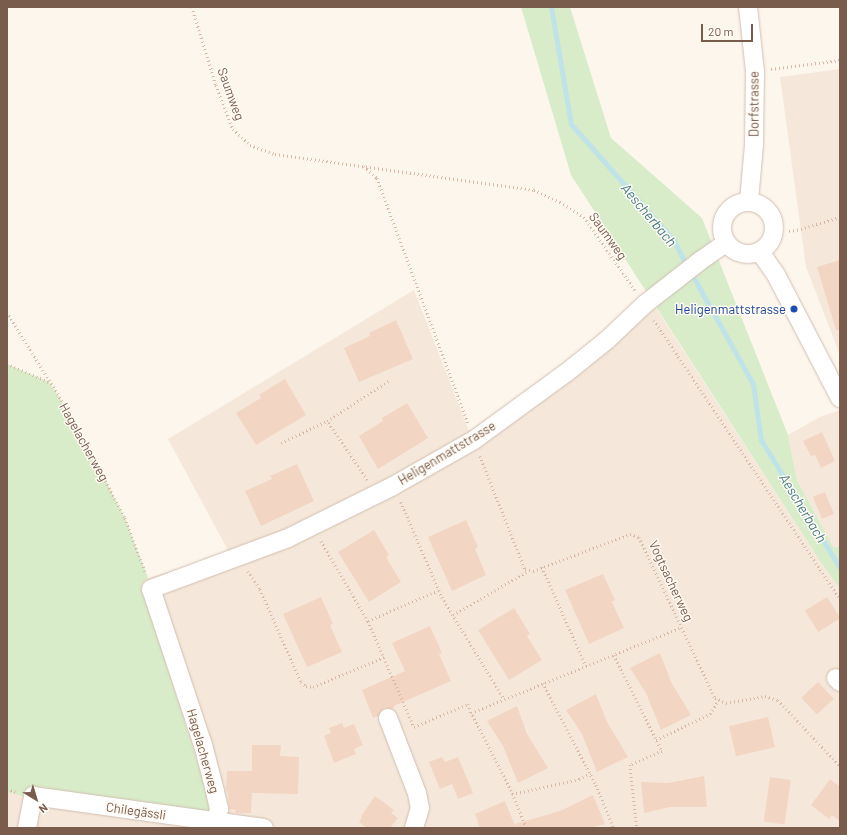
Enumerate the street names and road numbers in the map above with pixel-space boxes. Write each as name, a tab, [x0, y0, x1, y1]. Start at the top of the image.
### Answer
street label: Saumweg	[214, 66, 248, 122]
street label: Dorfstrasse	[746, 71, 762, 137]
street label: Saumweg	[586, 209, 630, 263]
street label: Hagelacherweg	[56, 400, 112, 484]
street label: Heligenmattstrasse	[395, 418, 499, 488]
street label: Vogtsacherweg	[645, 538, 697, 624]
street label: Hagelacherweg	[183, 707, 223, 795]
street label: Chilegässli	[105, 799, 167, 823]

